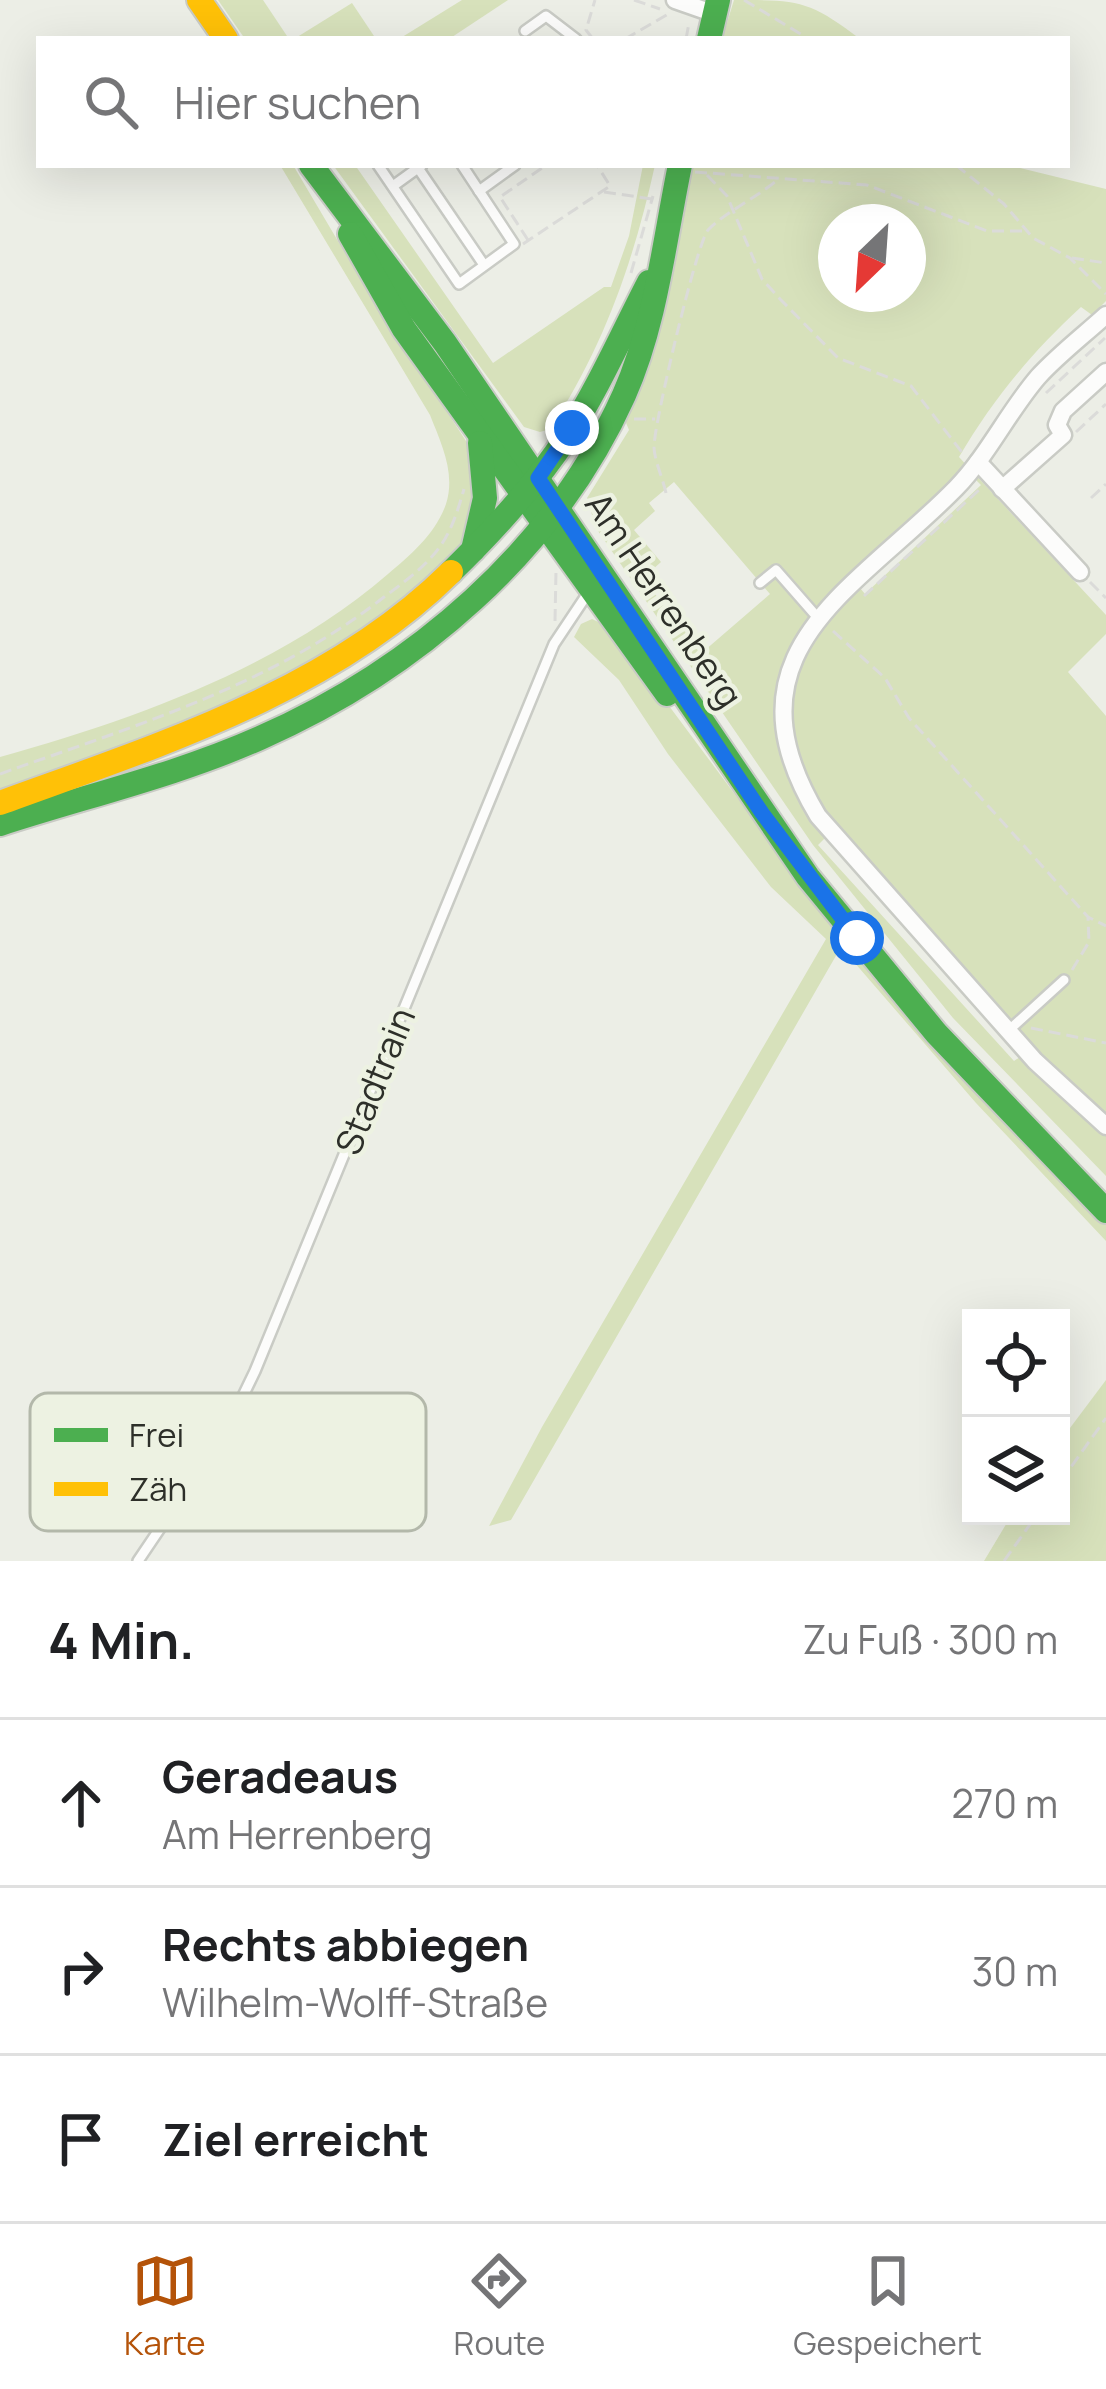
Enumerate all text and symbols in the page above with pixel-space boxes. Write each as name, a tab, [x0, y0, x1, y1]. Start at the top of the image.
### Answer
search box	[36, 36, 1070, 168]
icon: search	[78, 69, 144, 135]
text: Hier suchen	[174, 71, 421, 133]
north arrow	[818, 204, 926, 312]
route end	[545, 401, 599, 455]
street label: Am Herrenberg	[574, 483, 755, 717]
route start	[830, 911, 884, 965]
street label: Stadtrain	[323, 1000, 426, 1162]
map controls	[962, 1309, 1070, 1525]
button: locate	[962, 1309, 1070, 1417]
legend	[30, 1393, 426, 1531]
text: Frei	[129, 1412, 184, 1457]
button: layers	[962, 1417, 1070, 1525]
text: Zäh	[129, 1466, 187, 1511]
text: 4 Min.	[48, 1605, 195, 1674]
text: Zu Fuß · 300 m	[802, 1612, 1058, 1666]
text: Geradeaus	[162, 1745, 398, 1807]
icon: ahead	[48, 1770, 114, 1836]
text: 270 m	[952, 1776, 1058, 1830]
text: Am Herrenberg	[162, 1807, 432, 1861]
text: Rechts abbiegen	[162, 1913, 529, 1975]
icon: right	[48, 1938, 114, 2004]
text: 30 m	[972, 1944, 1058, 1998]
text: Wilhelm-Wolff-Straße	[162, 1975, 548, 2029]
icon: arrive	[48, 2106, 114, 2172]
text: Ziel erreicht	[162, 2108, 429, 2170]
tab: Karte	[124, 2248, 206, 2365]
tab: Route	[454, 2248, 545, 2365]
tab: Gespeichert	[793, 2248, 982, 2365]

